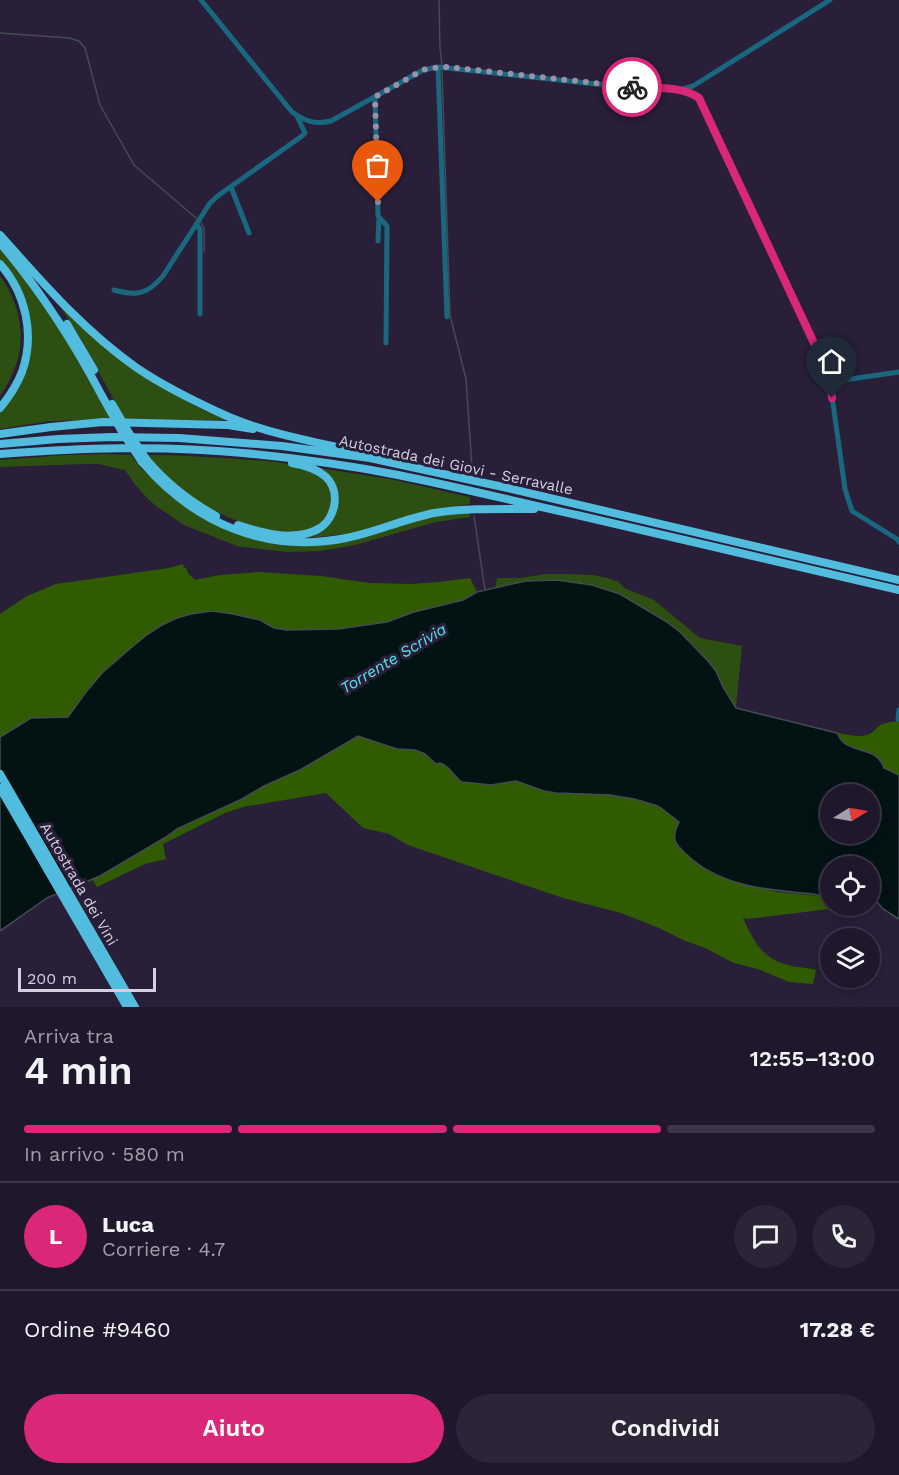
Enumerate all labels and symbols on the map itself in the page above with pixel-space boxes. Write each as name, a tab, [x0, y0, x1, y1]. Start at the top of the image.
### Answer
courier	[602, 57, 662, 117]
pin	[352, 140, 403, 202]
pin	[806, 336, 857, 398]
street label: Autostrada dei Giovi - Serravalle	[337, 431, 575, 499]
water label: Torrente Scrivia	[337, 619, 450, 698]
north arrow	[820, 784, 880, 844]
street label: Autostrada dei Vini	[36, 819, 122, 949]
scale bar	[18, 965, 156, 992]

